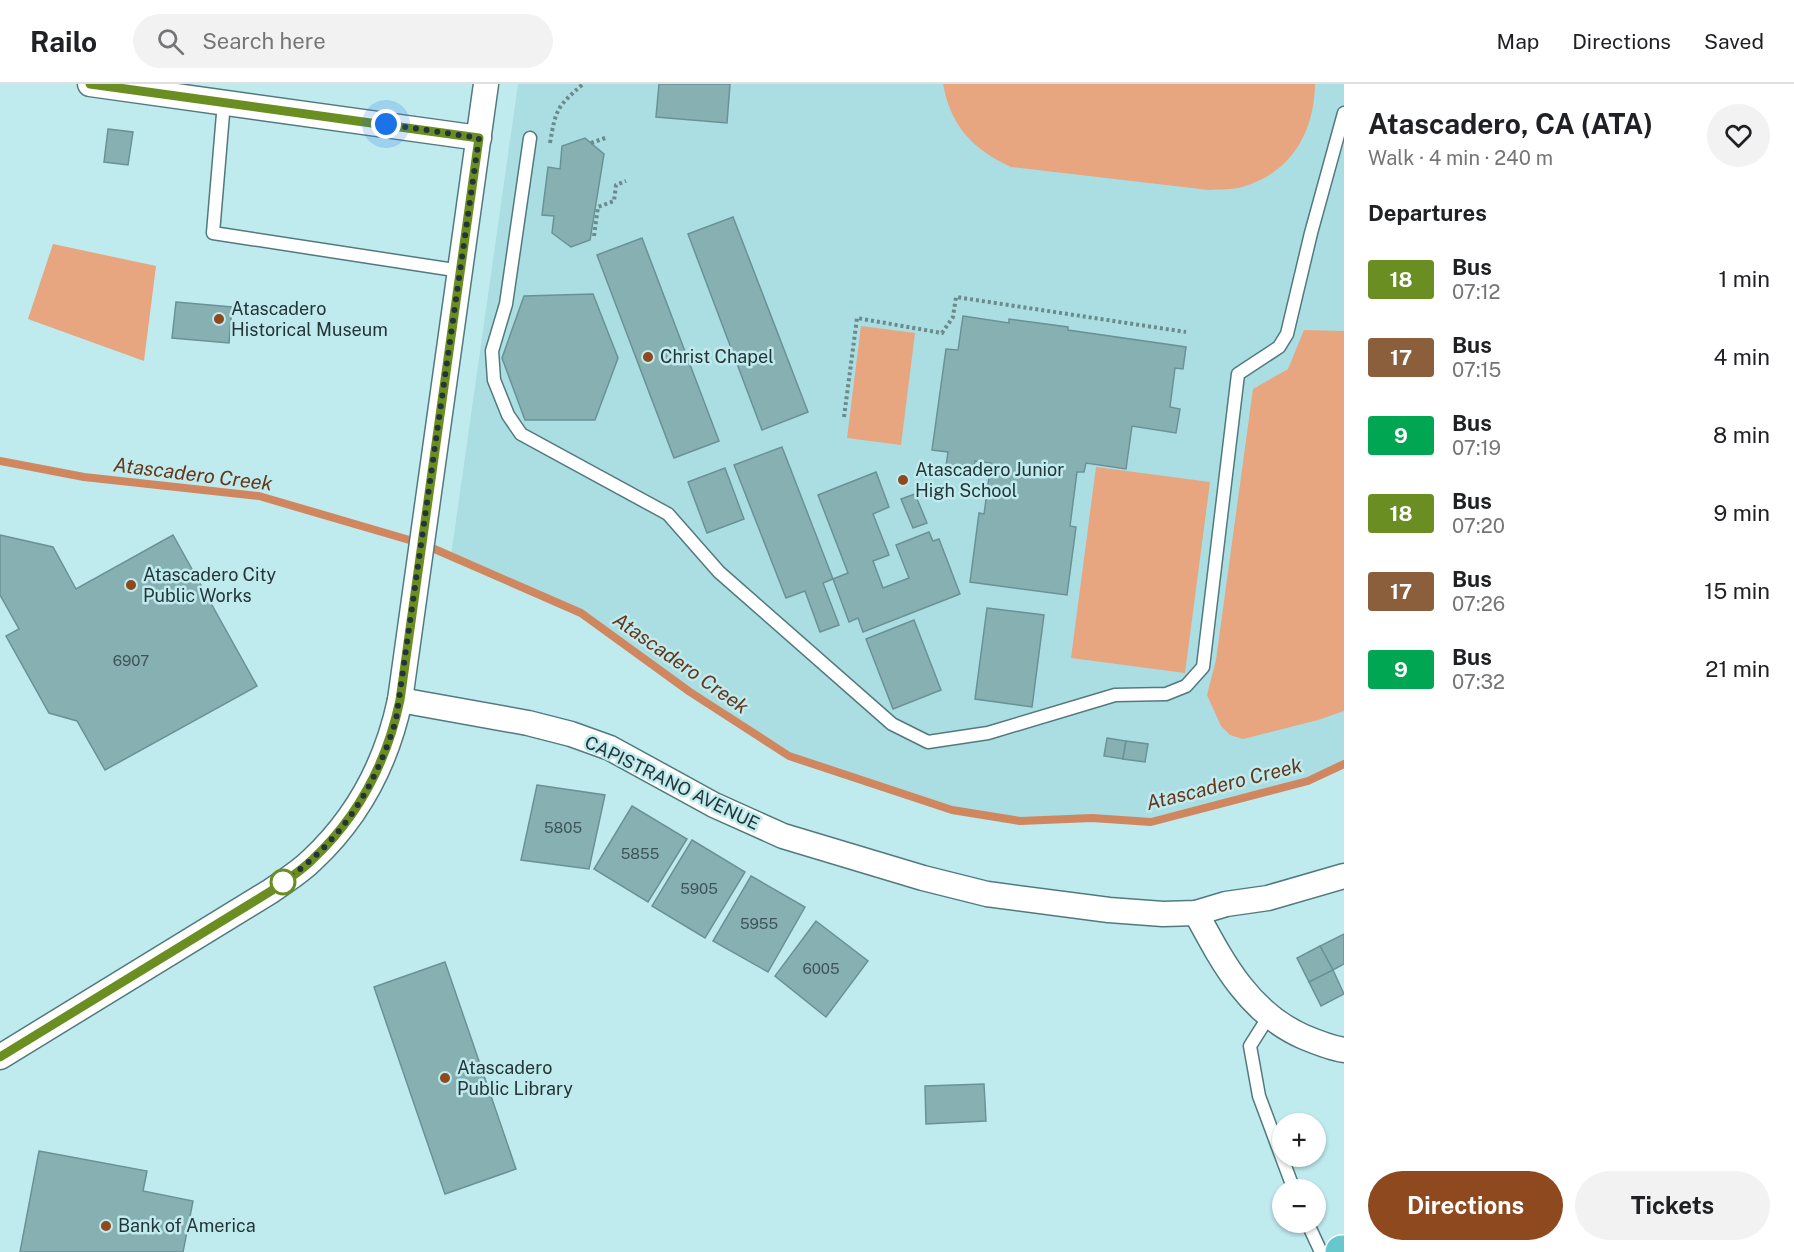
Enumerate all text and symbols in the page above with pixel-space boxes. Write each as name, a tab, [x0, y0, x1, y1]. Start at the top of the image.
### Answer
search box	[133, 14, 553, 68]
text: Railo	[30, 25, 97, 58]
icon: search	[154, 25, 187, 58]
text: Search here	[202, 28, 326, 54]
text: Map	[1497, 29, 1539, 54]
text: Directions	[1572, 29, 1671, 54]
text: Saved	[1704, 29, 1764, 54]
button: heart	[1707, 104, 1770, 167]
text: Atascadero, CA (ATA)	[1368, 107, 1653, 140]
your location	[371, 109, 401, 139]
text: Walk · 4 min · 240 m	[1368, 146, 1553, 170]
text: Departures	[1368, 200, 1487, 226]
text: Bus	[1452, 254, 1492, 280]
text: 1 min	[1718, 266, 1770, 292]
text: 18	[1389, 267, 1413, 292]
text: 07:12	[1452, 280, 1500, 304]
place label: Atascadero Historical Museum	[231, 298, 388, 340]
marker: Atascadero Historical Museum	[212, 312, 226, 326]
text: Bus	[1452, 332, 1492, 358]
text: 4 min	[1714, 344, 1770, 370]
text: 17	[1390, 345, 1412, 370]
place label: Christ Chapel	[660, 346, 774, 367]
marker: Christ Chapel	[641, 350, 655, 364]
text: 07:15	[1452, 358, 1501, 382]
text: Bus	[1452, 410, 1492, 436]
text: 8 min	[1713, 422, 1770, 448]
text: 9	[1394, 423, 1408, 448]
text: 07:19	[1452, 436, 1501, 460]
water label: Atascadero Creek	[112, 452, 274, 496]
place label: Atascadero Junior High School	[915, 459, 1064, 501]
marker: Atascadero Junior High School	[896, 473, 910, 487]
text: Bus	[1452, 488, 1492, 514]
text: 9 min	[1714, 500, 1770, 526]
text: 18	[1389, 501, 1413, 526]
text: 07:20	[1452, 514, 1505, 538]
place label: Atascadero City Public Works	[143, 564, 276, 606]
text: Bus	[1452, 566, 1492, 592]
marker: Atascadero City Public Works	[124, 578, 138, 592]
text: 15 min	[1704, 578, 1770, 604]
text: 17	[1390, 579, 1412, 604]
text: 07:26	[1452, 592, 1505, 616]
water label: Atascadero Creek	[609, 607, 754, 719]
text: Bus	[1452, 644, 1492, 670]
house number: 6907	[113, 652, 149, 669]
text: 21 min	[1705, 656, 1770, 682]
text: 9	[1394, 657, 1408, 682]
text: 07:32	[1452, 670, 1505, 694]
street label: CAPISTRANO AVENUE	[582, 731, 763, 834]
water label: Atascadero Creek	[1144, 753, 1305, 815]
house number: 5805	[544, 819, 582, 836]
house number: 5855	[621, 845, 659, 862]
unlabelled marker	[270, 869, 296, 895]
house number: 5905	[680, 880, 718, 897]
house number: 5955	[740, 915, 778, 932]
house number: 6005	[802, 960, 840, 977]
place label: Atascadero Public Library	[457, 1057, 573, 1099]
marker: Atascadero Public Library	[438, 1071, 452, 1085]
map controls	[1272, 1113, 1326, 1233]
button: +	[1272, 1113, 1326, 1167]
button: Directions	[1368, 1171, 1563, 1240]
button: Tickets	[1575, 1171, 1770, 1240]
button: −	[1272, 1179, 1326, 1233]
place label: Bank of America	[118, 1215, 256, 1236]
marker: Bank of America	[99, 1219, 113, 1233]

